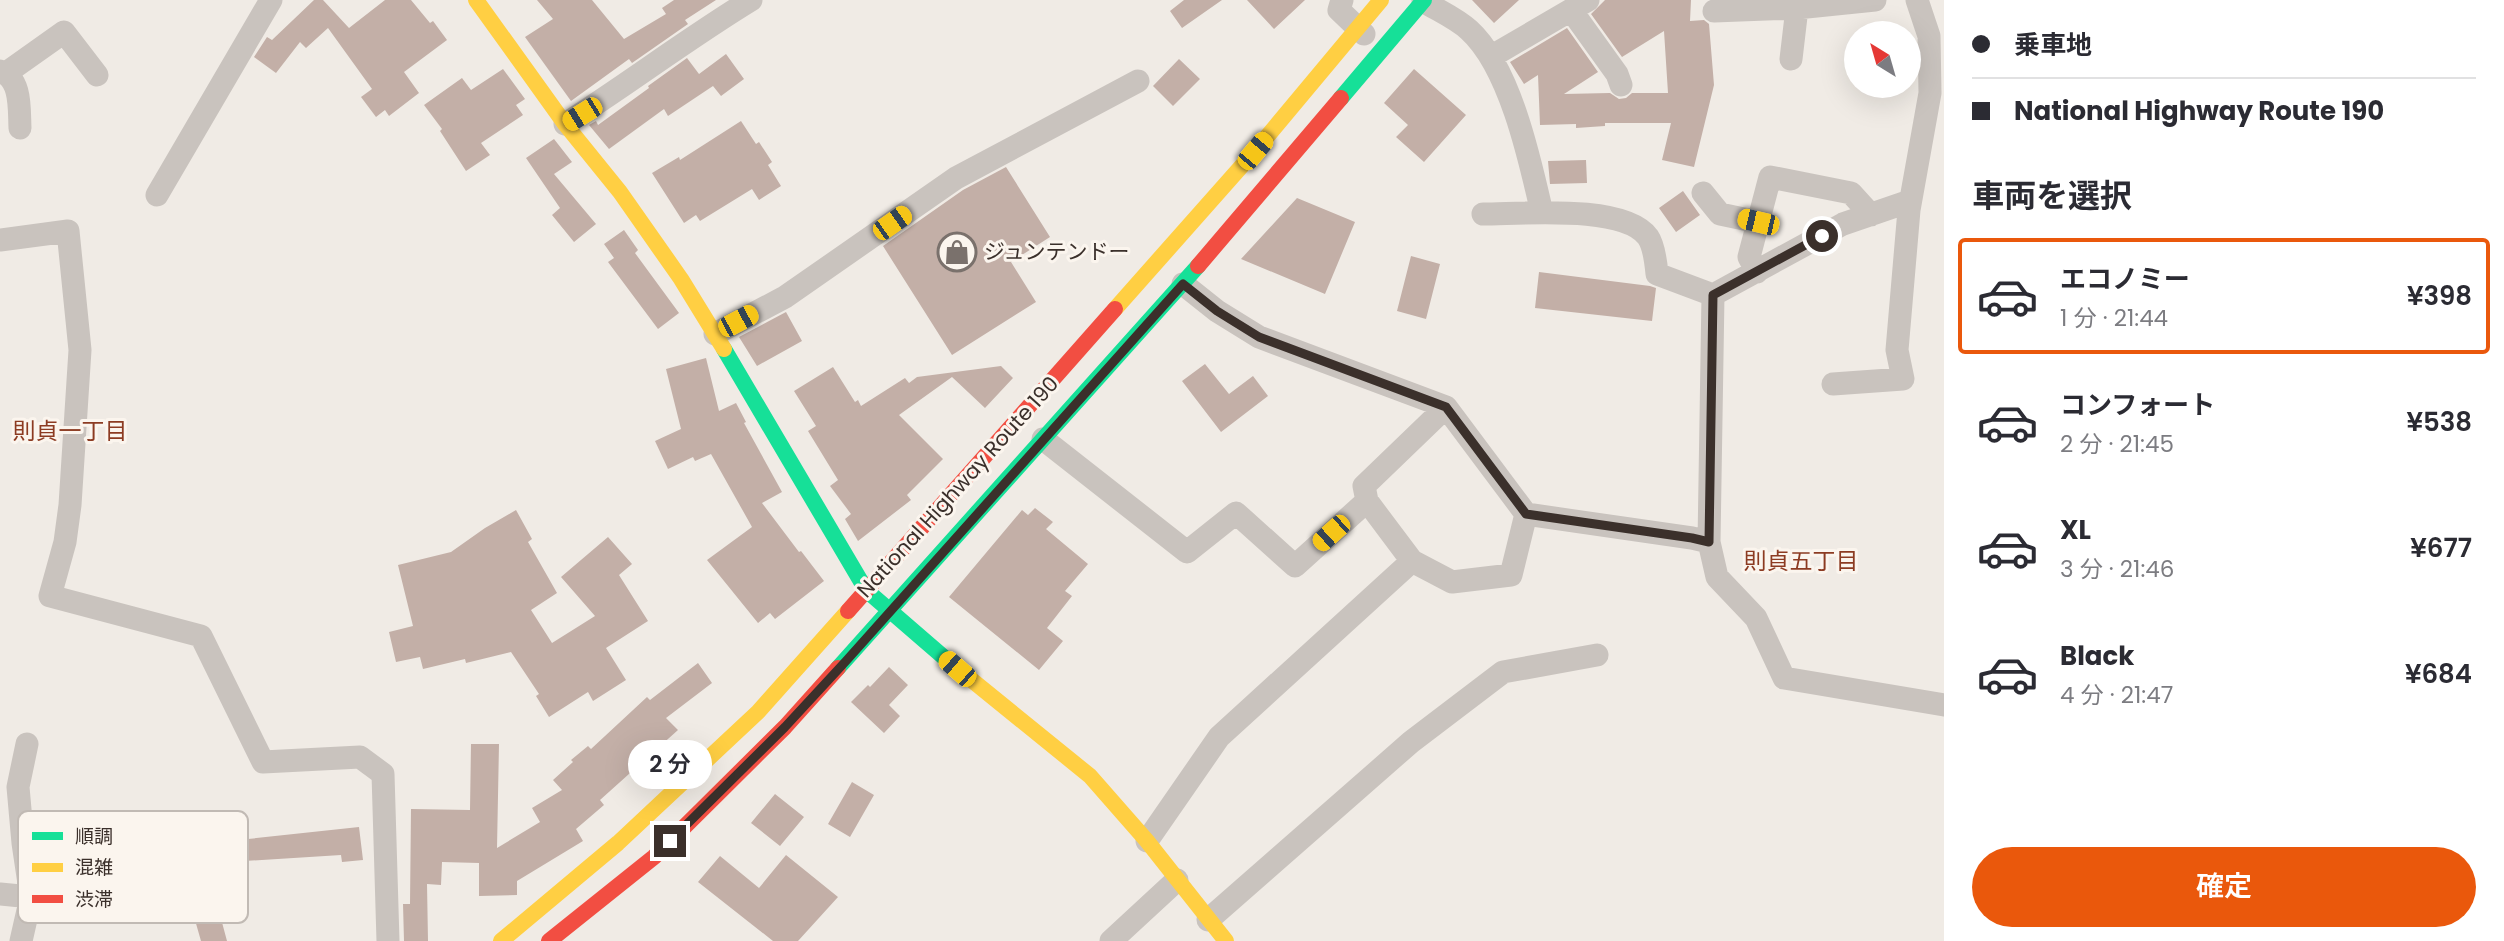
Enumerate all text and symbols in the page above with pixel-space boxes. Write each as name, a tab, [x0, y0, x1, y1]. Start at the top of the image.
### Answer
north arrow	[1844, 21, 1922, 98]
map controls	[1844, 21, 1921, 98]
text: 乗車地	[2014, 27, 2092, 63]
text: National Highway Route 190	[2014, 93, 2384, 129]
car	[559, 94, 606, 134]
car	[1234, 128, 1277, 174]
text: 車両を選択	[1972, 173, 2132, 218]
car	[869, 202, 916, 244]
car	[1736, 207, 1781, 237]
route start	[1806, 220, 1838, 252]
shop icon: ジュンテンドー	[936, 231, 978, 273]
place label: ジュンテンドー	[984, 237, 1130, 266]
text: エコノミー	[2060, 261, 2190, 297]
icon: car	[1976, 265, 2039, 328]
text: ¥398	[2407, 278, 2472, 314]
car	[715, 302, 762, 340]
text: 1 分 · 21:44	[2060, 302, 2168, 334]
street label: National Highway Route 190	[850, 370, 1065, 604]
text: コンフォート	[2060, 387, 2215, 423]
icon: car	[1976, 391, 2039, 454]
text: ¥538	[2406, 404, 2472, 440]
district label: 則貞一丁目	[13, 415, 128, 447]
text: 2 分 · 21:45	[2060, 428, 2174, 460]
car	[1309, 511, 1354, 555]
text: XL	[2060, 512, 2091, 548]
icon: car	[1976, 517, 2039, 580]
text: ¥677	[2410, 530, 2472, 566]
district label: 則貞五丁目	[1744, 545, 1859, 577]
text: 3 分 · 21:46	[2060, 553, 2174, 585]
text: Black	[2060, 638, 2134, 674]
icon: car	[1976, 643, 2039, 706]
car	[935, 647, 980, 691]
text: ¥684	[2405, 656, 2472, 692]
text: 4 分 · 21:47	[2060, 679, 2173, 711]
callout: 2 分	[628, 740, 712, 788]
text: 2 分	[649, 748, 691, 780]
legend	[18, 811, 248, 923]
text: 順調	[75, 823, 113, 850]
route end	[654, 825, 686, 857]
button: 確定	[1972, 847, 2476, 927]
text: 混雑	[75, 854, 113, 881]
text: 渋滞	[75, 886, 113, 913]

